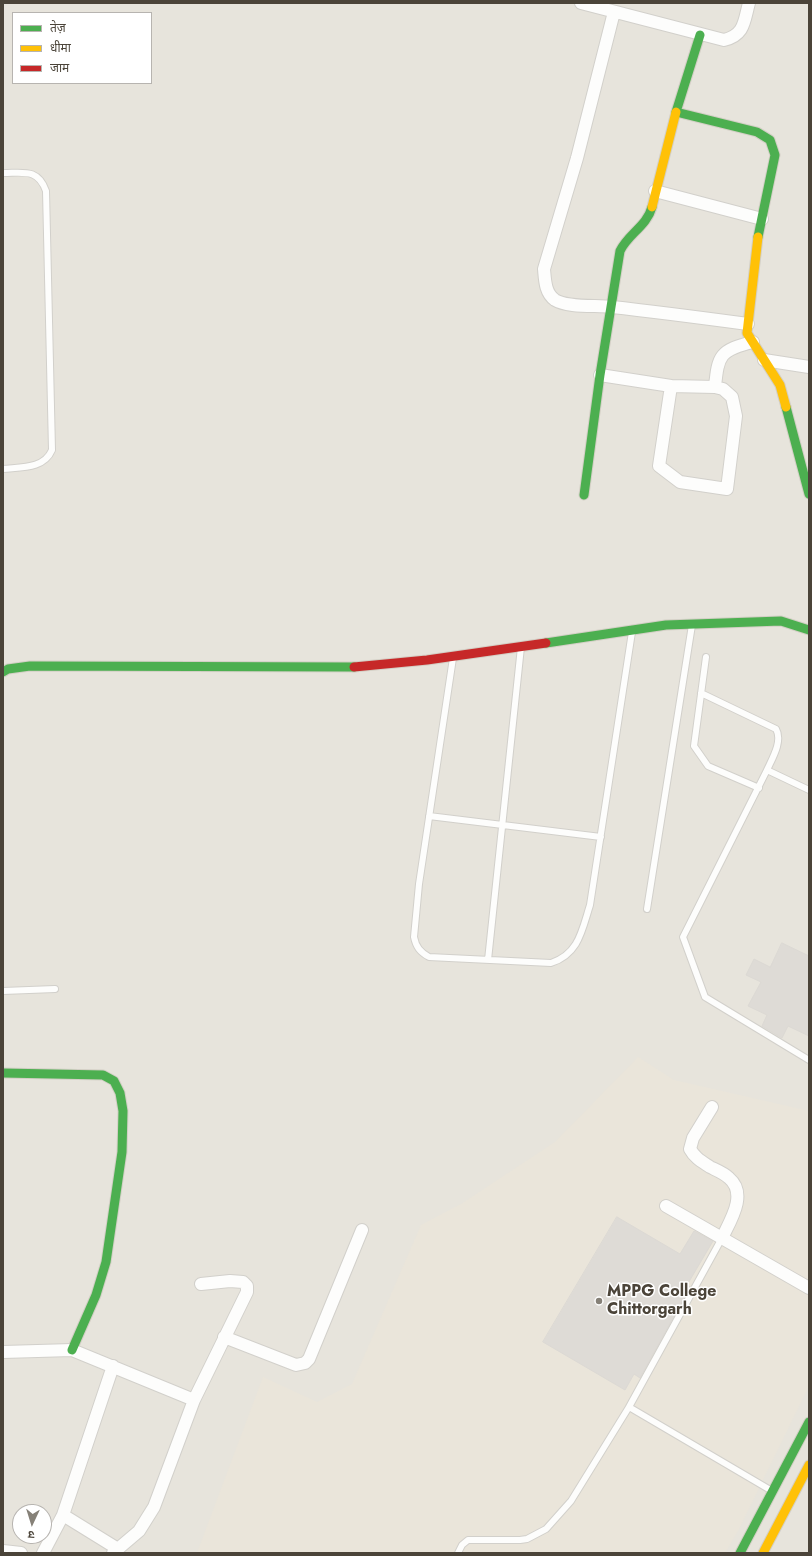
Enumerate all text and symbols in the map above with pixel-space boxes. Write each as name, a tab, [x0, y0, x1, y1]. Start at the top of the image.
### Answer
legend	[12, 12, 152, 84]
text: तेज़	[50, 19, 66, 37]
text: धीमा	[50, 39, 71, 57]
text: जाम	[50, 59, 69, 77]
place label: MPPG College Chittorgarh	[607, 1282, 716, 1320]
marker: MPPG College Chittorgarh	[594, 1296, 604, 1306]
north arrow	[12, 1504, 52, 1544]
text: उ	[27, 1527, 35, 1543]

